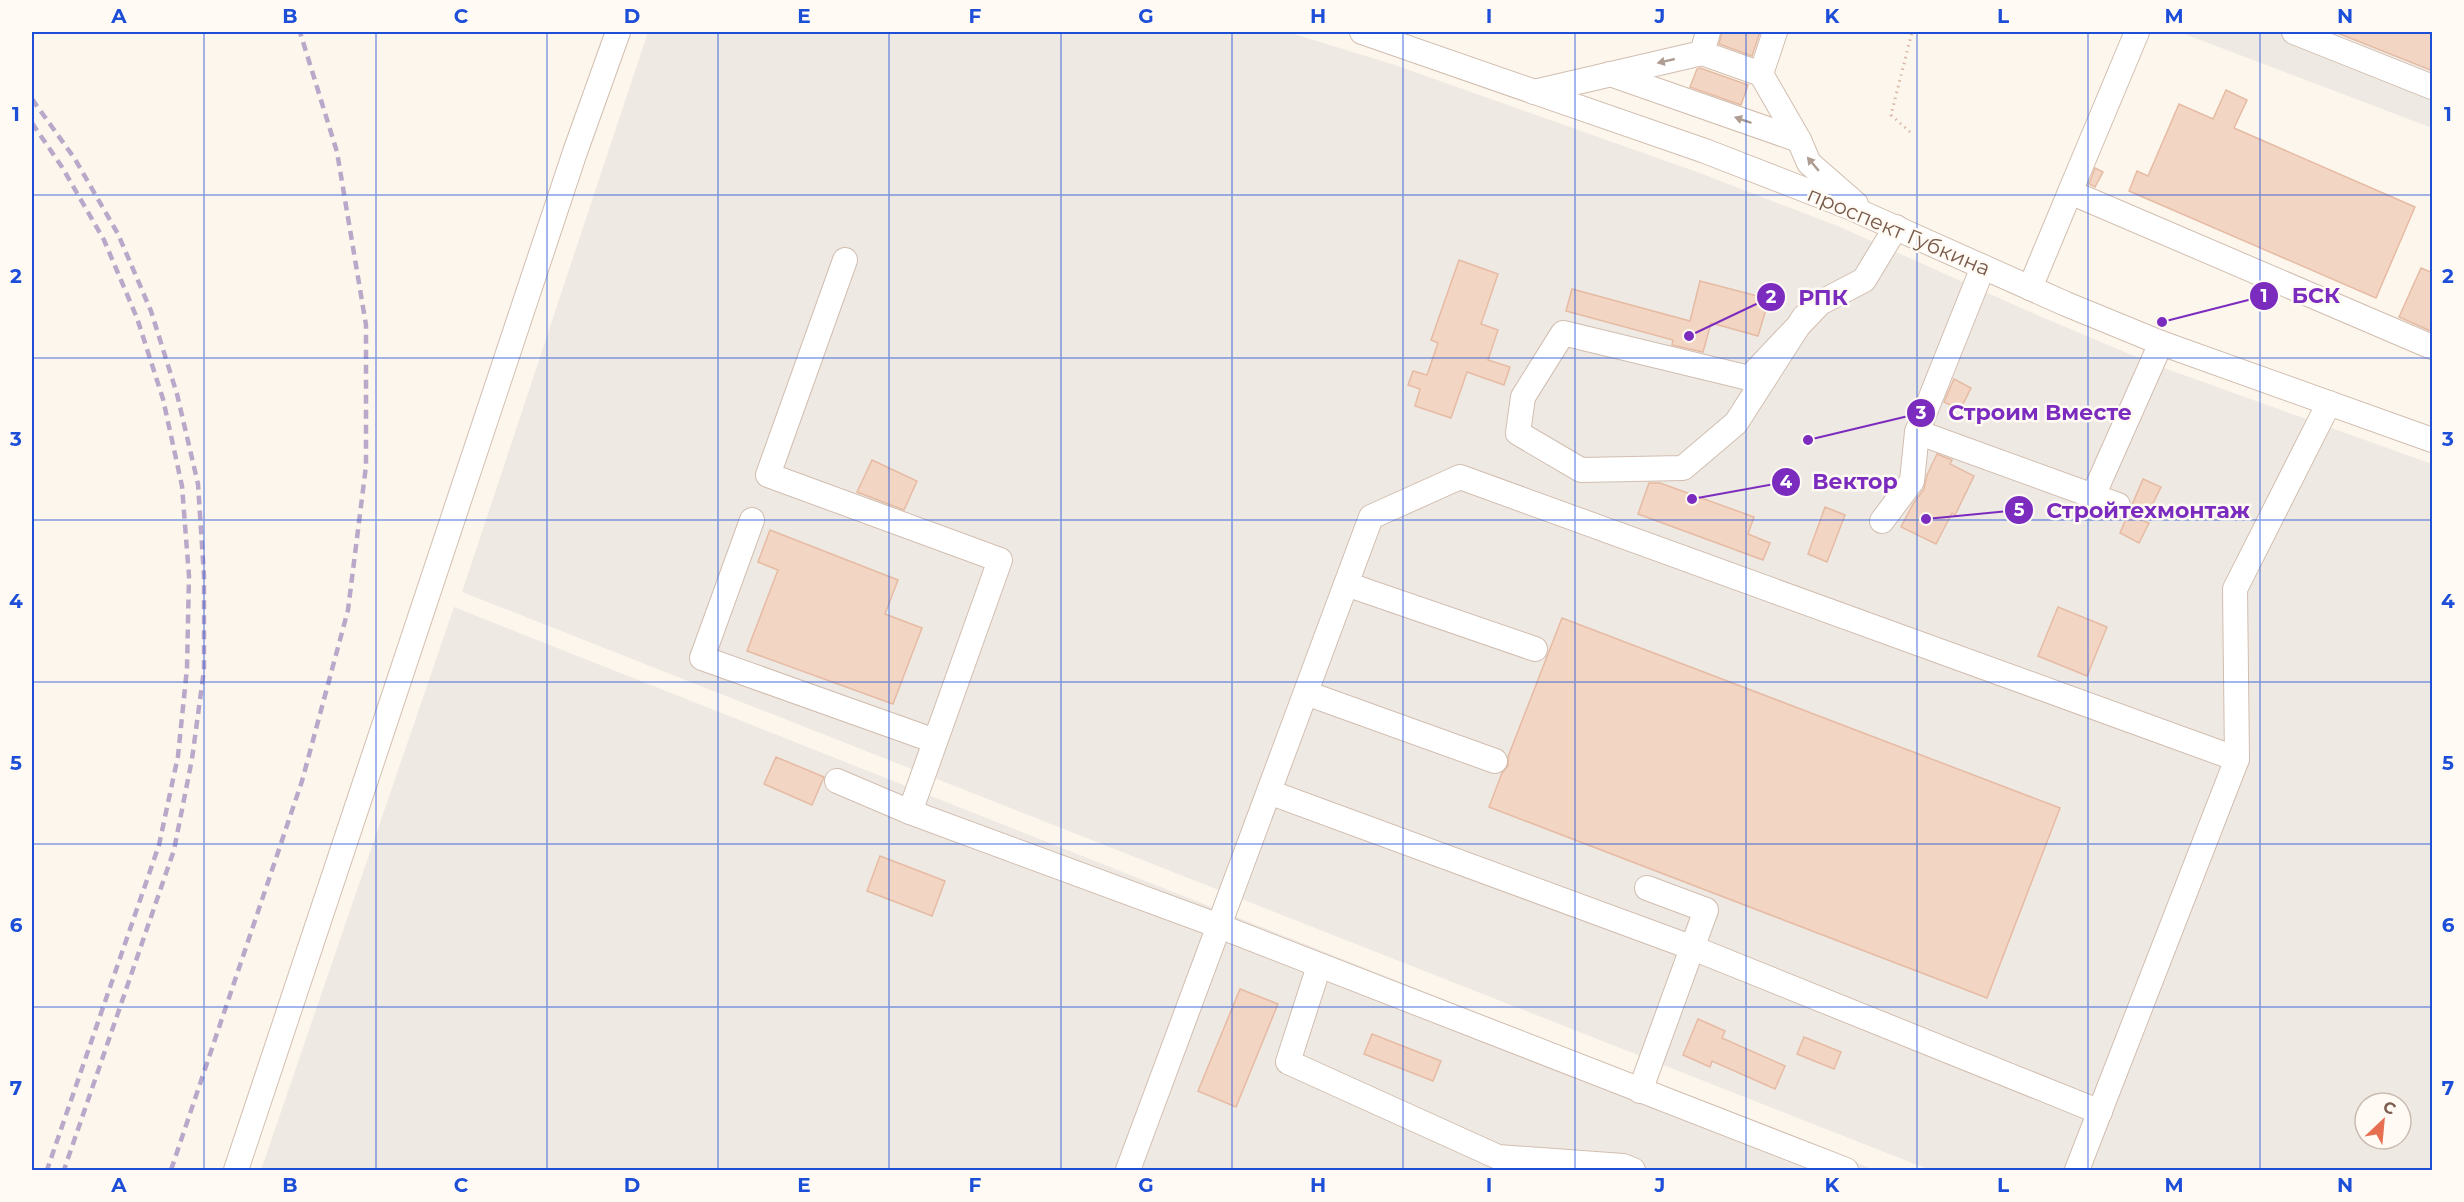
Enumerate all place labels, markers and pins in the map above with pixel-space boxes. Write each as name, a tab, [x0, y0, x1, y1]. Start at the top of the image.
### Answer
callout: БСК	[2249, 276, 2352, 316]
callout: РПК	[1756, 277, 1860, 317]
callout: Строим Вместе	[1906, 393, 2144, 433]
callout: Вектор	[1771, 462, 1910, 502]
callout: Стройтехмонтаж	[2004, 490, 2262, 530]

